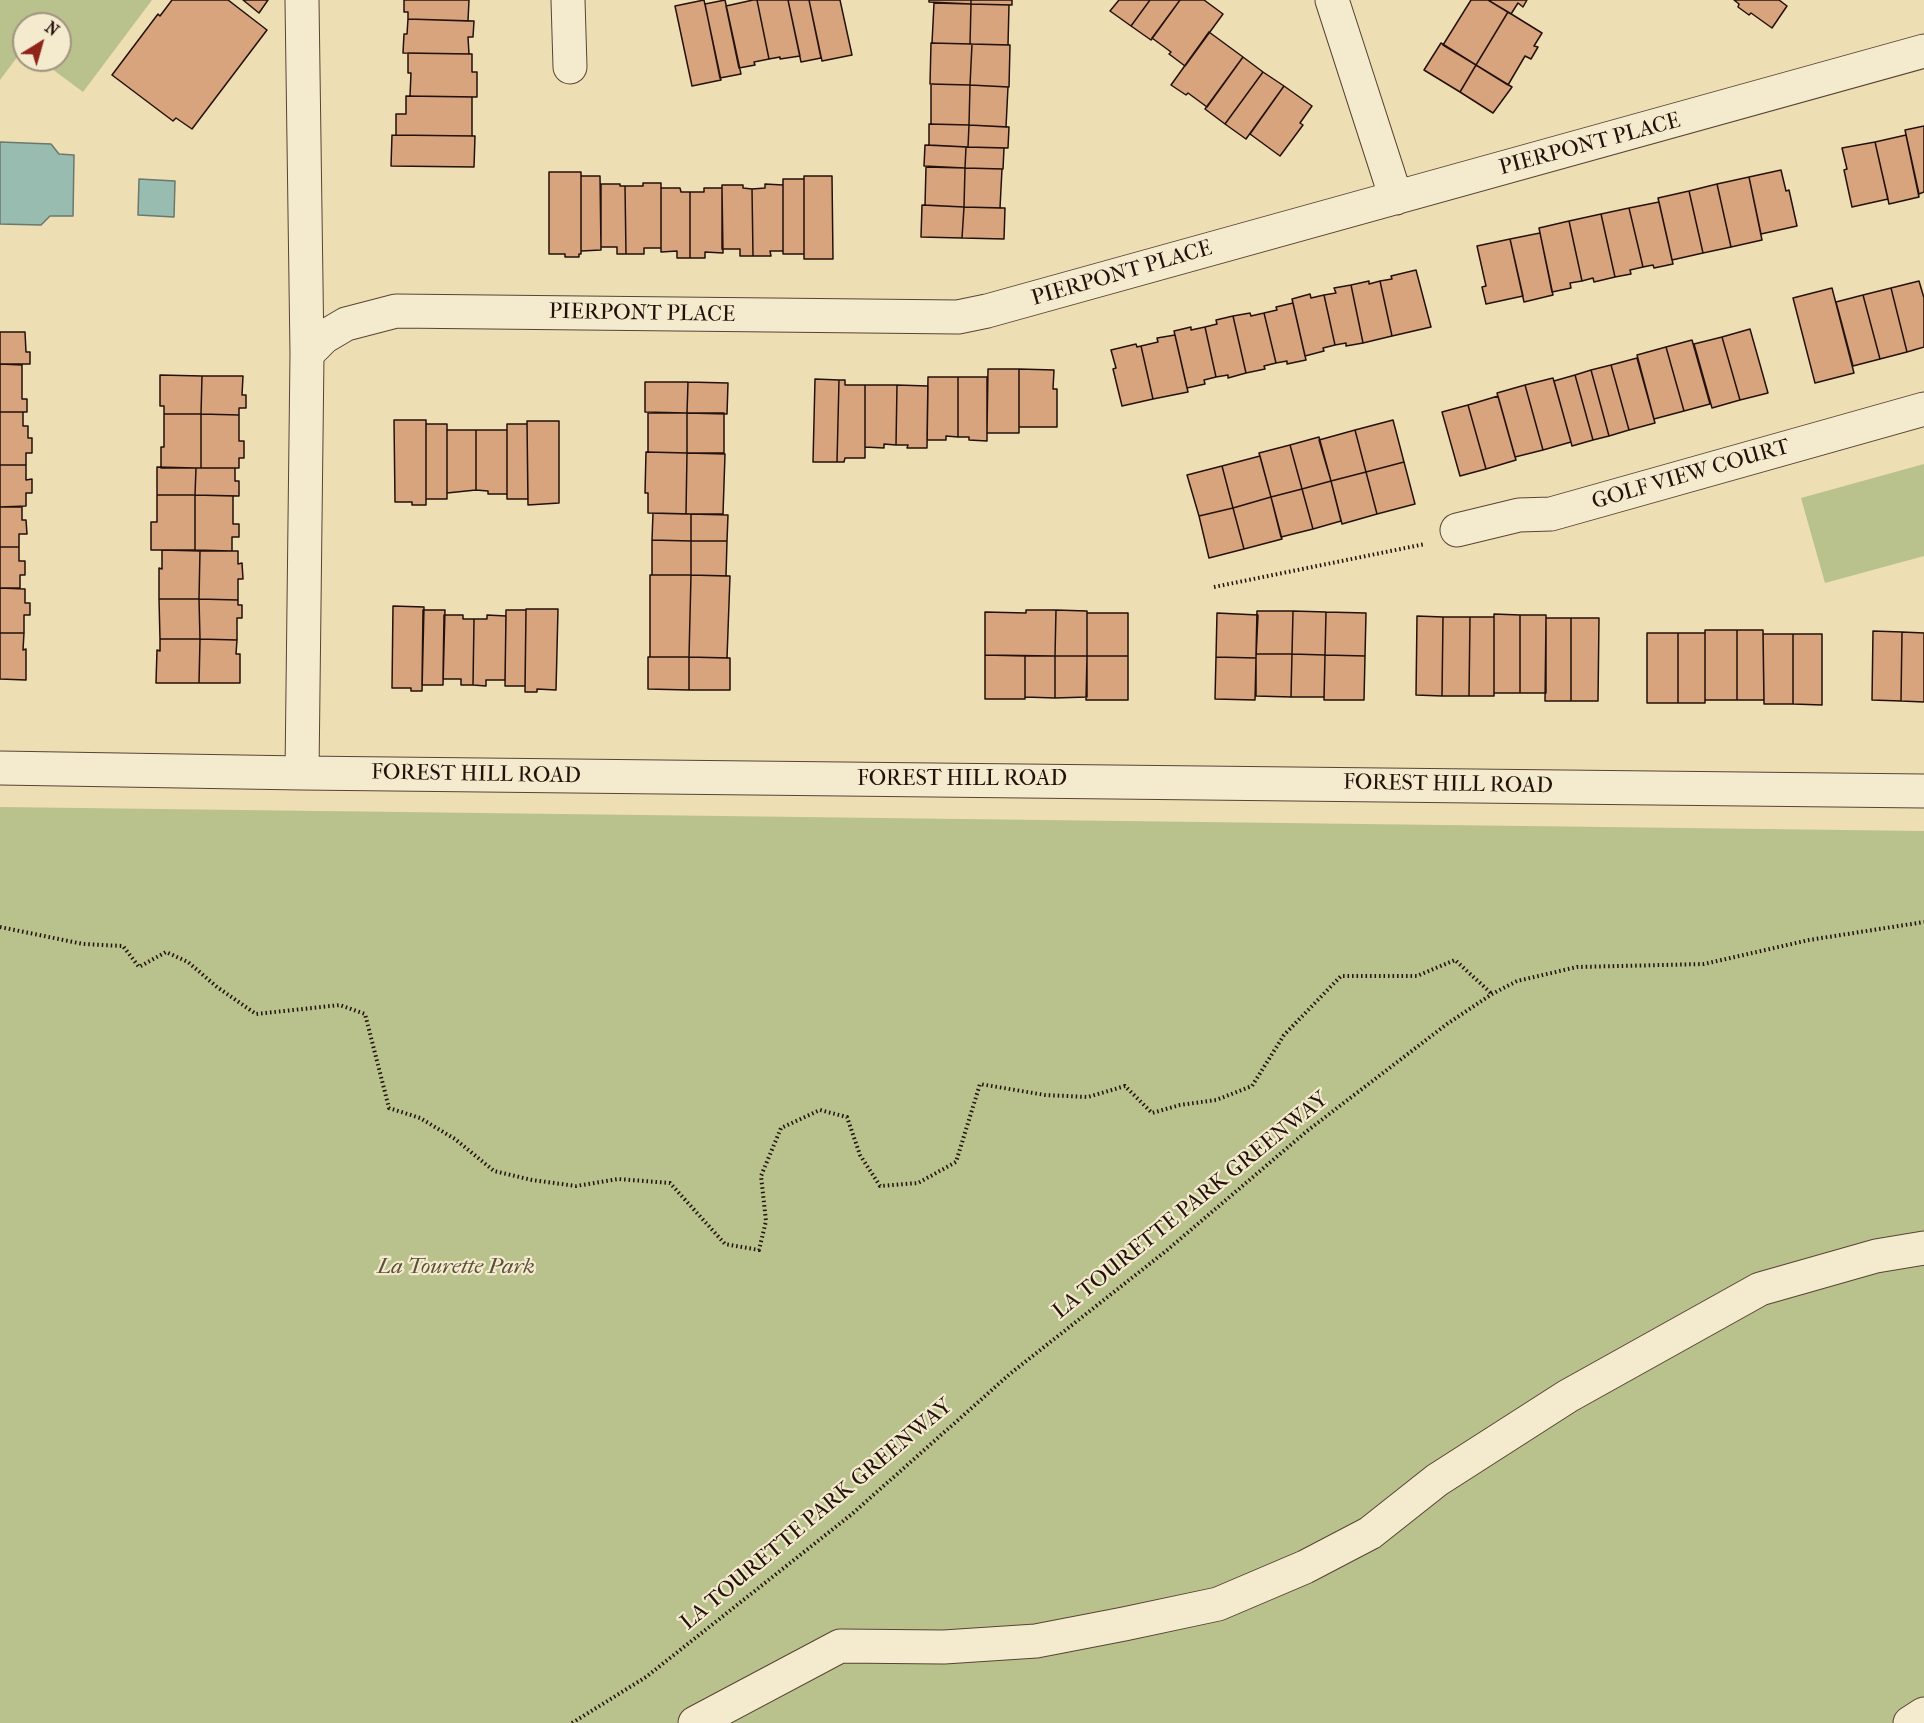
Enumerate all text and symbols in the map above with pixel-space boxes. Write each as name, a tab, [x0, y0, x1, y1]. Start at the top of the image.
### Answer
north arrow	[12, 12, 72, 72]
text: N	[41, 18, 62, 40]
street label: PIERPONT PLACE	[1496, 108, 1684, 182]
street label: PIERPONT PLACE	[1029, 236, 1215, 312]
street label: PIERPONT PLACE	[549, 299, 735, 329]
street label: GOLF VIEW COURT	[1589, 434, 1793, 516]
street label: FOREST HILL ROAD	[371, 760, 581, 790]
street label: FOREST HILL ROAD	[857, 767, 1067, 793]
street label: FOREST HILL ROAD	[1343, 770, 1553, 800]
street label: LA TOURETTE PARK GREENWAY	[1048, 1087, 1334, 1325]
park label: La Tourette Park	[377, 1255, 535, 1281]
street label: LA TOURETTE PARK GREENWAY	[676, 1393, 958, 1637]

